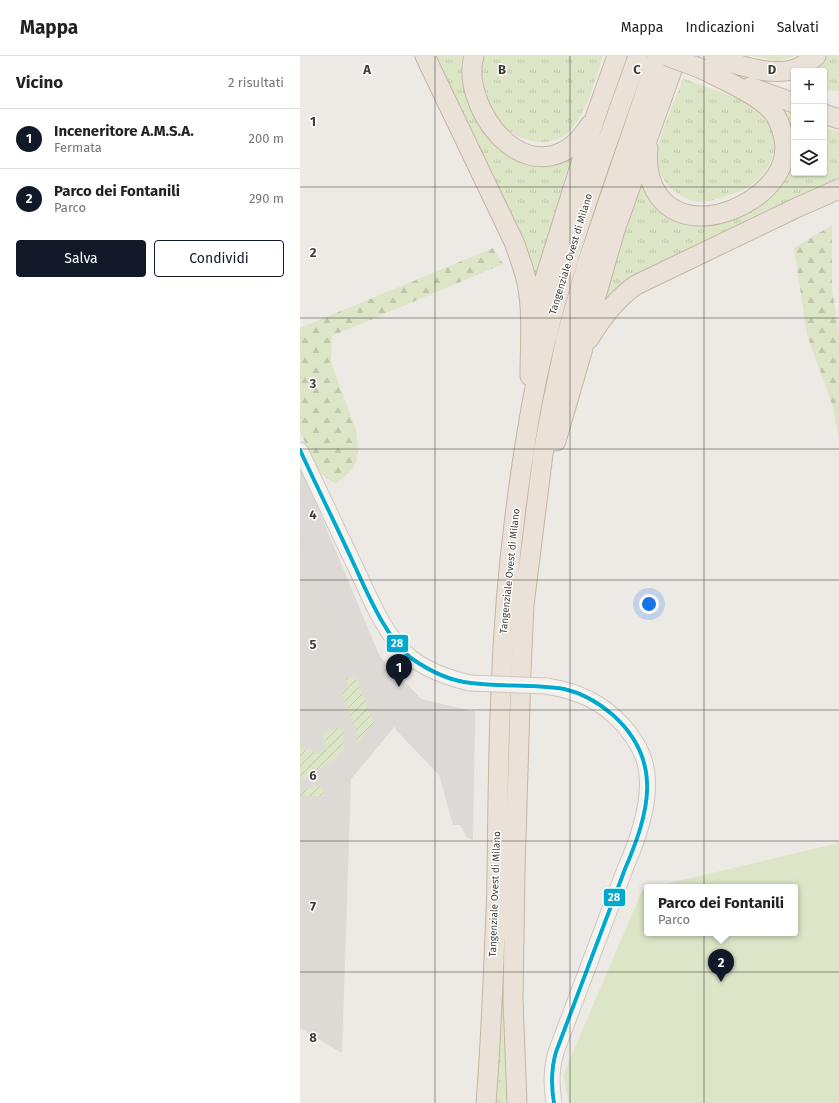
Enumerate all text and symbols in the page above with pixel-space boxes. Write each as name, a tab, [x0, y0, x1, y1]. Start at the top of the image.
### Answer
text: Mappa	[20, 16, 78, 39]
text: Mappa	[621, 19, 663, 36]
text: Indicazioni	[685, 19, 755, 36]
text: Salvati	[777, 19, 819, 36]
text: A	[362, 62, 371, 77]
text: B	[498, 62, 506, 77]
text: C	[633, 62, 641, 77]
text: D	[768, 62, 777, 77]
map controls	[791, 68, 827, 176]
button: +	[791, 68, 827, 104]
text: Vicino	[16, 72, 63, 93]
text: 2 risultati	[228, 75, 284, 90]
button: −	[791, 104, 827, 140]
text: 1	[310, 114, 316, 129]
text: Inceneritore A.M.S.A.	[54, 122, 194, 140]
text: 1	[26, 131, 32, 146]
text: 200 m	[248, 131, 284, 146]
text: Fermata	[54, 140, 102, 155]
button: layers	[791, 140, 827, 176]
text: Parco dei Fontanili	[54, 182, 180, 200]
text: 2	[26, 191, 32, 206]
text: 290 m	[249, 191, 284, 206]
street label: Tangenziale Ovest di Milano	[547, 192, 595, 316]
text: Parco	[54, 200, 86, 215]
button: Salva	[16, 240, 146, 277]
button: Condividi	[154, 240, 284, 277]
text: 2	[310, 245, 317, 260]
text: 3	[309, 376, 317, 391]
text: 4	[309, 507, 317, 522]
street label: Tangenziale Ovest di Milano	[497, 508, 523, 634]
your location	[639, 594, 659, 614]
line badge: 28	[386, 634, 409, 653]
text: 5	[310, 637, 317, 652]
text: 28	[391, 637, 404, 650]
pin: 1	[386, 654, 412, 687]
text: 6	[309, 768, 317, 783]
street label: Tangenziale Ovest di Milano	[487, 831, 503, 957]
popup	[644, 884, 798, 936]
line badge: 28	[603, 888, 626, 907]
text: 28	[608, 891, 621, 904]
text: Parco dei Fontanili	[658, 894, 784, 912]
text: 7	[310, 899, 316, 914]
text: Parco	[658, 912, 690, 927]
pin: 2	[708, 949, 734, 982]
text: 8	[309, 1030, 317, 1045]

